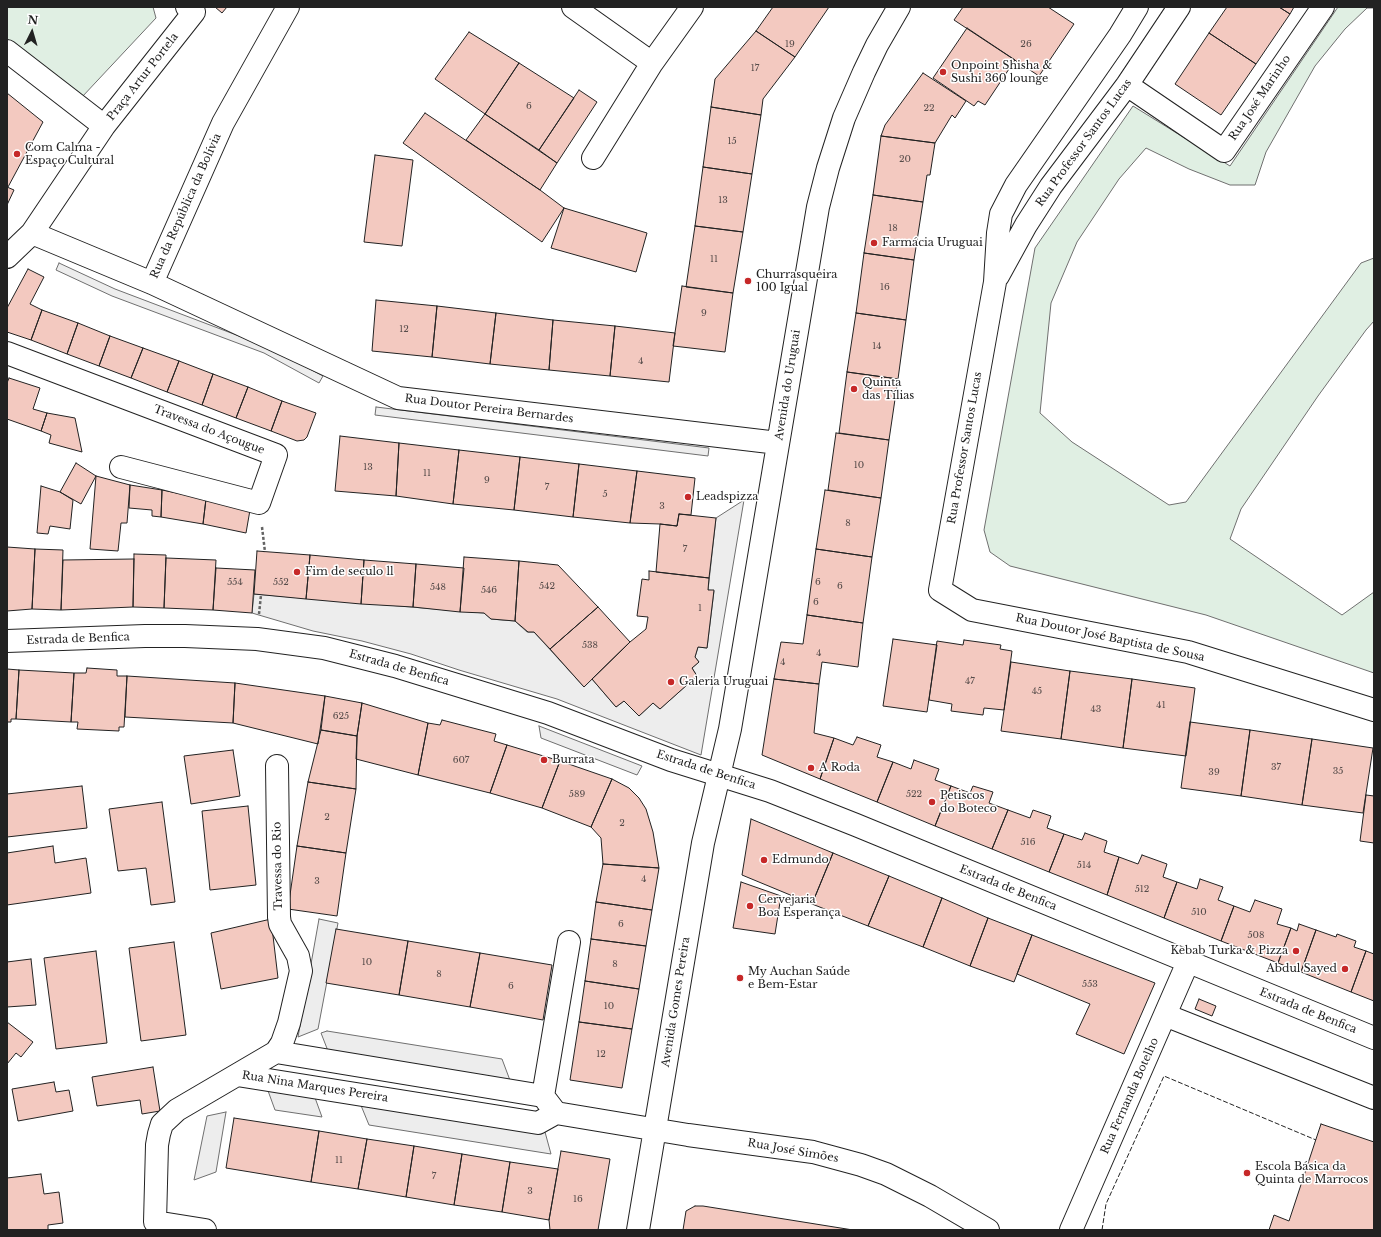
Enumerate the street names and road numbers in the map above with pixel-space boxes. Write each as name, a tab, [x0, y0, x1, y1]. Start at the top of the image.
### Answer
street label: Praça Artur Portela	[105, 31, 181, 123]
street label: Rua José Marinho	[1226, 53, 1294, 143]
street label: Rua Professor Santos Lucas	[1033, 77, 1135, 209]
street label: Rua da República da Bolívia	[148, 131, 224, 281]
street label: Avenida do Uruguai	[773, 329, 803, 441]
street label: Rua Professor Santos Lucas	[945, 371, 985, 525]
street label: Rua Doutor Pereira Bernardes	[404, 392, 574, 426]
street label: Travessa do Açougue	[152, 403, 266, 457]
street label: Rua Doutor José Baptista de Sousa	[1014, 611, 1206, 665]
street label: Estrada de Benfica	[26, 631, 130, 647]
street label: Estrada de Benfica	[347, 647, 451, 689]
street label: Estrada de Benfica	[655, 748, 757, 792]
street label: Travessa do Rio	[271, 822, 285, 910]
street label: Estrada de Benfica	[958, 862, 1058, 914]
street label: Avenida Gomes Pereira	[659, 936, 693, 1068]
street label: Estrada de Benfica	[1258, 985, 1358, 1037]
street label: Rua Fernanda Botelho	[1098, 1036, 1162, 1156]
street label: Rua Nina Marques Pereira	[241, 1069, 389, 1105]
street label: Rua José Simões	[746, 1137, 840, 1165]

